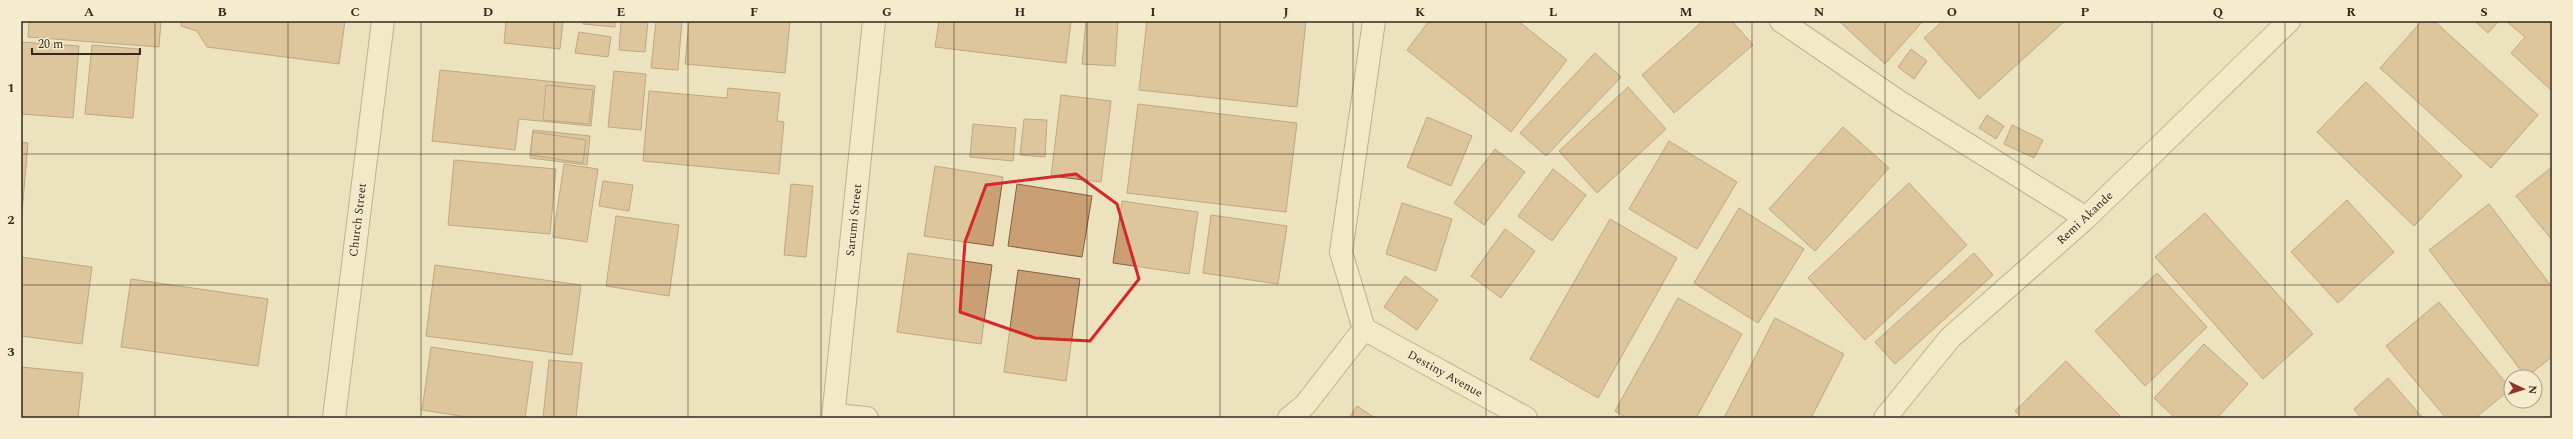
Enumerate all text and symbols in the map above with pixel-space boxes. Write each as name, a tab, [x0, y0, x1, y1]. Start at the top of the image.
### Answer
text: A	[84, 2, 94, 22]
text: B	[217, 2, 227, 22]
text: C	[350, 2, 360, 22]
text: D	[483, 2, 493, 22]
text: E	[617, 2, 626, 22]
text: F	[750, 2, 758, 22]
text: G	[882, 2, 892, 22]
text: H	[1015, 2, 1026, 22]
text: I	[1150, 2, 1156, 22]
text: J	[1283, 2, 1289, 22]
text: K	[1415, 2, 1425, 22]
text: L	[1549, 2, 1557, 22]
text: M	[1680, 2, 1693, 22]
text: N	[1814, 2, 1825, 22]
text: O	[1947, 2, 1957, 22]
text: P	[2081, 2, 2090, 22]
text: Q	[2213, 2, 2224, 22]
text: R	[2346, 2, 2356, 22]
text: S	[2480, 2, 2488, 22]
scale bar	[32, 30, 140, 56]
text: 20 m	[38, 35, 63, 54]
text: 1	[7, 78, 15, 98]
street label: Church Street	[344, 182, 372, 258]
street label: Sarumi Street	[841, 183, 867, 257]
street label: Remi Akande	[2052, 187, 2118, 249]
text: 2	[7, 210, 15, 230]
text: 3	[7, 342, 15, 362]
street label: Destiny Avenue	[1404, 345, 1486, 403]
north arrow	[2503, 369, 2543, 409]
text: N	[2524, 385, 2541, 395]

